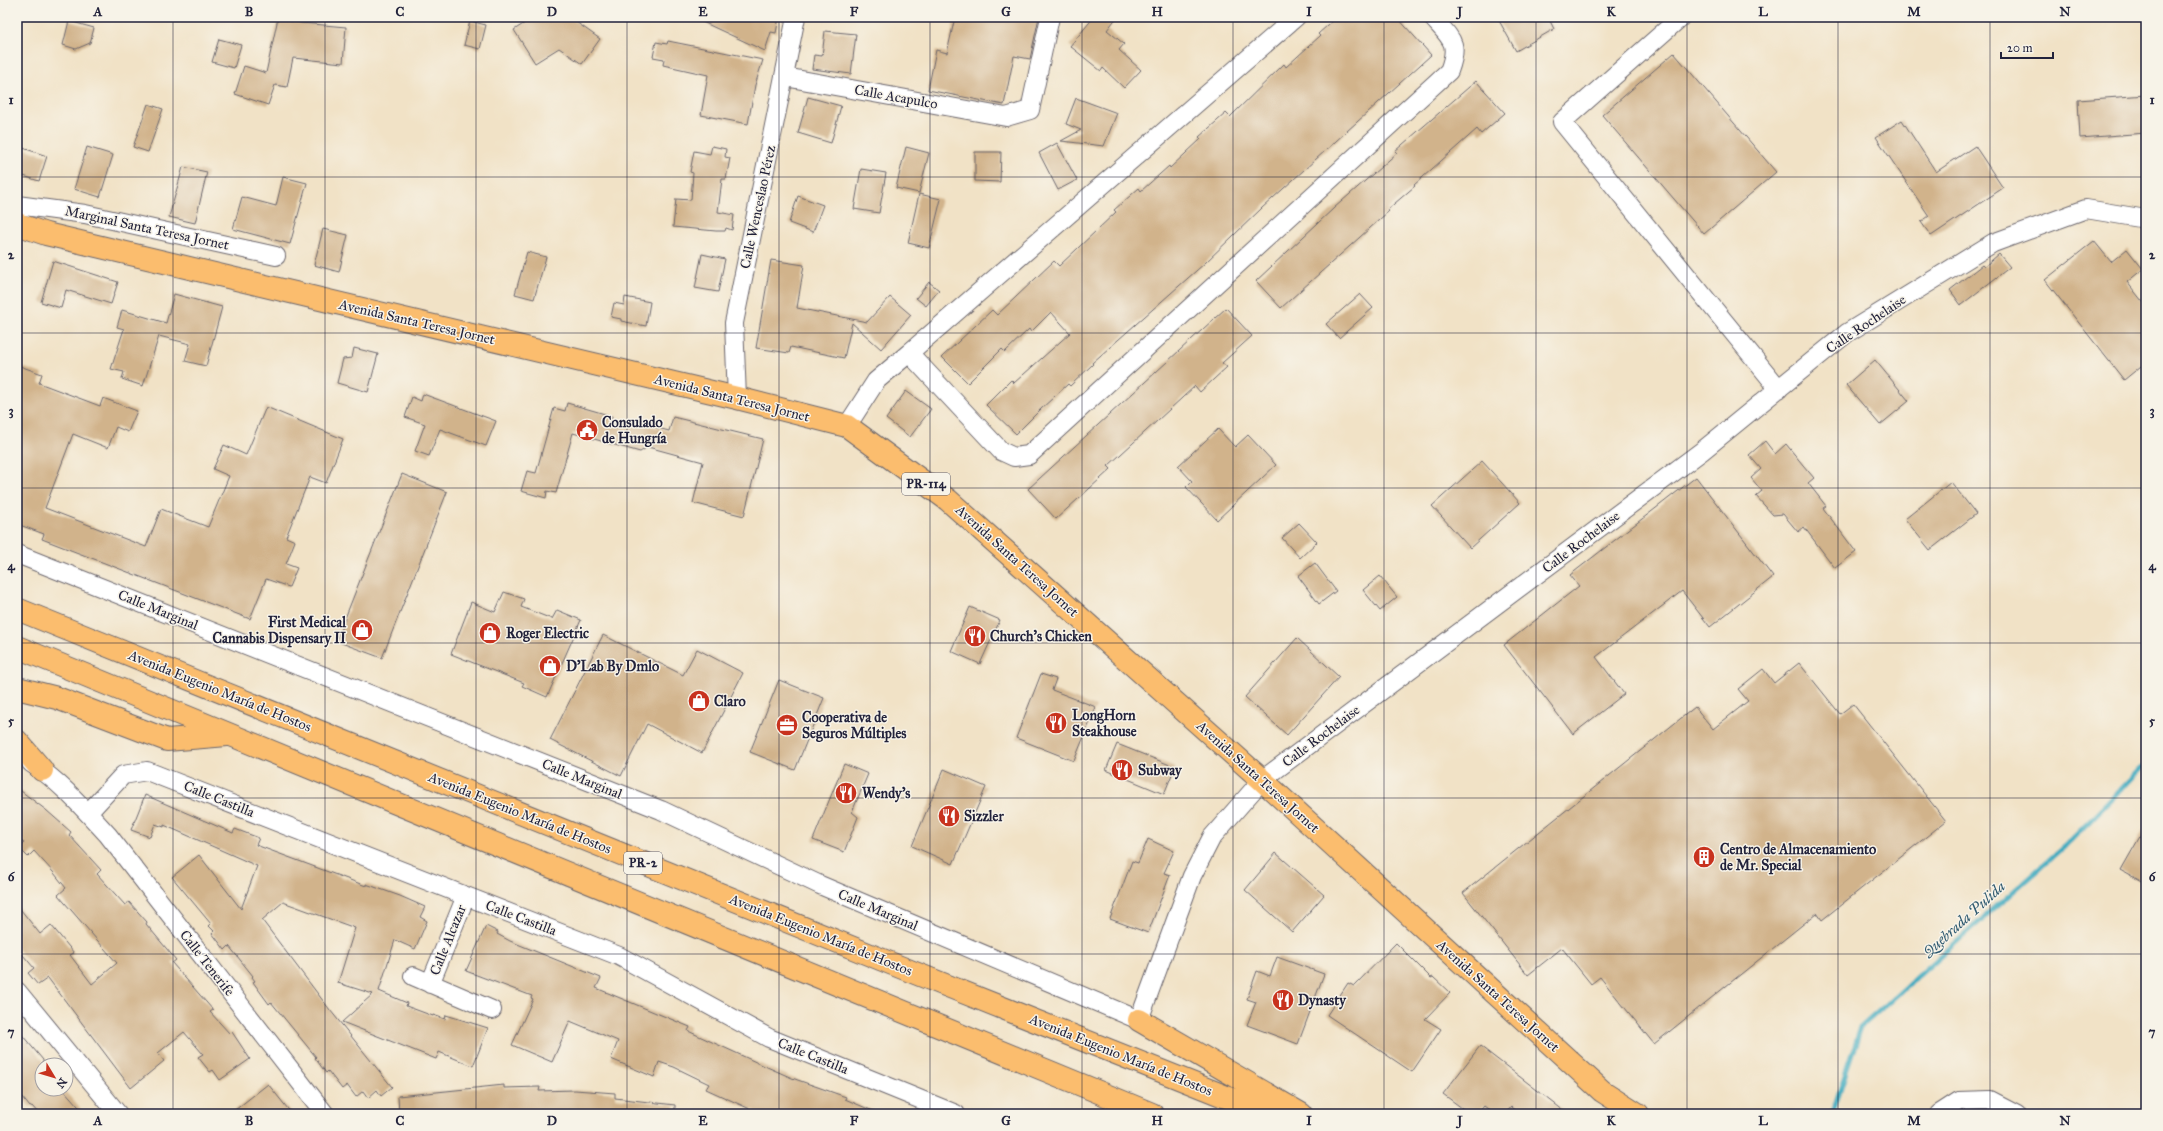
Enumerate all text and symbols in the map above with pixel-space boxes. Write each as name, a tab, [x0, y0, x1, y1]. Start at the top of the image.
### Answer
text: A	[93, 4, 103, 20]
text: B	[245, 4, 254, 20]
text: C	[396, 4, 405, 20]
text: D	[547, 4, 557, 20]
text: E	[698, 4, 708, 20]
text: F	[850, 4, 859, 20]
text: G	[1001, 4, 1011, 20]
text: H	[1151, 4, 1163, 20]
text: I	[1306, 4, 1312, 20]
text: J	[1455, 4, 1463, 20]
text: K	[1606, 4, 1616, 20]
text: L	[1758, 4, 1768, 20]
text: M	[1907, 4, 1921, 20]
text: N	[2059, 4, 2071, 20]
scale bar	[2001, 34, 2053, 60]
text: 20 m	[2007, 41, 2033, 55]
street label: Calle Acapulco	[853, 81, 939, 113]
text: 1	[8, 92, 14, 108]
text: 1	[2149, 92, 2155, 108]
street label: Calle Wenceslao Pérez	[737, 143, 779, 270]
street label: Marginal Santa Teresa Jornet	[63, 202, 230, 255]
text: 2	[8, 247, 15, 263]
text: 2	[2149, 247, 2156, 263]
street label: Calle Rochelaise	[1823, 291, 1909, 357]
street label: Avenida Santa Teresa Jornet	[336, 296, 497, 349]
street label: Avenida Santa Teresa Jornet	[651, 370, 811, 426]
text: 3	[8, 403, 14, 419]
text: 3	[2149, 403, 2155, 419]
place label: Consulado de Hungría	[602, 414, 667, 448]
public building icon: Consulado de Hungría	[574, 417, 600, 443]
road number: PR-114	[902, 473, 950, 495]
street label: Avenida Santa Teresa Jornet	[951, 501, 1082, 621]
street label: Calle Rochelaise	[1539, 507, 1623, 577]
text: 4	[7, 558, 15, 574]
text: 4	[2148, 558, 2156, 574]
street label: Calle Marginal	[115, 586, 201, 634]
place label: First Medical Cannabis Dispensary II	[212, 614, 347, 648]
shop icon: First Medical Cannabis Dispensary II	[349, 617, 375, 643]
shop icon: Roger Electric	[477, 620, 503, 646]
restaurant icon: Church's Chicken	[962, 623, 988, 649]
place label: Roger Electric	[506, 625, 589, 643]
place label: Church's Chicken	[990, 628, 1092, 645]
street label: Avenida Eugenio María de Hostos	[125, 646, 314, 736]
shop icon: D'Lab By Dmlo	[537, 653, 563, 679]
place label: D'Lab By Dmlo	[566, 658, 659, 676]
shop icon: Claro	[686, 688, 712, 714]
place label: Claro	[714, 693, 746, 710]
street label: Calle Rochelaise	[1279, 701, 1363, 771]
place label: LongHorn Steakhouse	[1072, 707, 1137, 740]
place label: Cooperativa de Seguros Múltiples	[802, 709, 906, 743]
restaurant icon: LongHorn Steakhouse	[1043, 710, 1069, 736]
office icon: Cooperativa de Seguros Múltiples	[774, 712, 800, 738]
text: 5	[8, 713, 15, 729]
text: 5	[2149, 713, 2156, 729]
street label: Avenida Santa Teresa Jornet	[1192, 717, 1323, 837]
street label: Calle Marginal	[539, 755, 625, 803]
restaurant icon: Subway	[1109, 757, 1135, 783]
place label: Subway	[1138, 762, 1183, 780]
street label: Avenida Eugenio María de Hostos	[425, 768, 614, 858]
street label: Calle Castilla	[181, 777, 257, 821]
restaurant icon: Wendy's	[833, 780, 859, 806]
place label: Wendy's	[862, 785, 910, 803]
restaurant icon: Sizzler	[936, 803, 962, 829]
place label: Sizzler	[964, 808, 1004, 825]
place label: Centro de Almacenamiento de Mr. Special	[1720, 841, 1876, 875]
building icon: Centro de Almacenamiento de Mr. Special	[1691, 844, 1717, 870]
road number: PR-2	[624, 852, 662, 874]
text: 6	[8, 869, 16, 885]
text: 6	[2149, 869, 2157, 885]
water label: Quebrada Pulida	[1918, 877, 2009, 961]
street label: Calle Marginal	[836, 886, 921, 935]
street label: Avenida Eugenio María de Hostos	[726, 890, 915, 980]
street label: Calle Castilla	[483, 897, 559, 939]
street label: Calle Alcazar	[426, 902, 470, 978]
street label: Calle Tenerife	[176, 927, 238, 1000]
street label: Avenida Santa Teresa Jornet	[1432, 936, 1563, 1056]
restaurant icon: Dynasty	[1270, 987, 1296, 1013]
place label: Dynasty	[1298, 992, 1347, 1010]
street label: Avenida Eugenio María de Hostos	[1026, 1010, 1215, 1100]
text: 7	[8, 1024, 15, 1040]
text: 7	[2149, 1024, 2156, 1040]
street label: Calle Castilla	[775, 1034, 851, 1078]
north arrow	[34, 1057, 74, 1097]
text: N	[53, 1075, 69, 1091]
text: A	[93, 1113, 103, 1129]
text: B	[245, 1113, 254, 1129]
text: C	[396, 1113, 405, 1129]
text: D	[547, 1113, 557, 1129]
text: E	[698, 1113, 708, 1129]
text: F	[850, 1113, 859, 1129]
text: G	[1001, 1113, 1011, 1129]
text: H	[1151, 1113, 1163, 1129]
text: I	[1306, 1113, 1312, 1129]
text: J	[1455, 1113, 1463, 1129]
text: K	[1606, 1113, 1616, 1129]
text: L	[1758, 1113, 1768, 1129]
text: M	[1907, 1113, 1921, 1129]
text: N	[2059, 1113, 2071, 1129]

